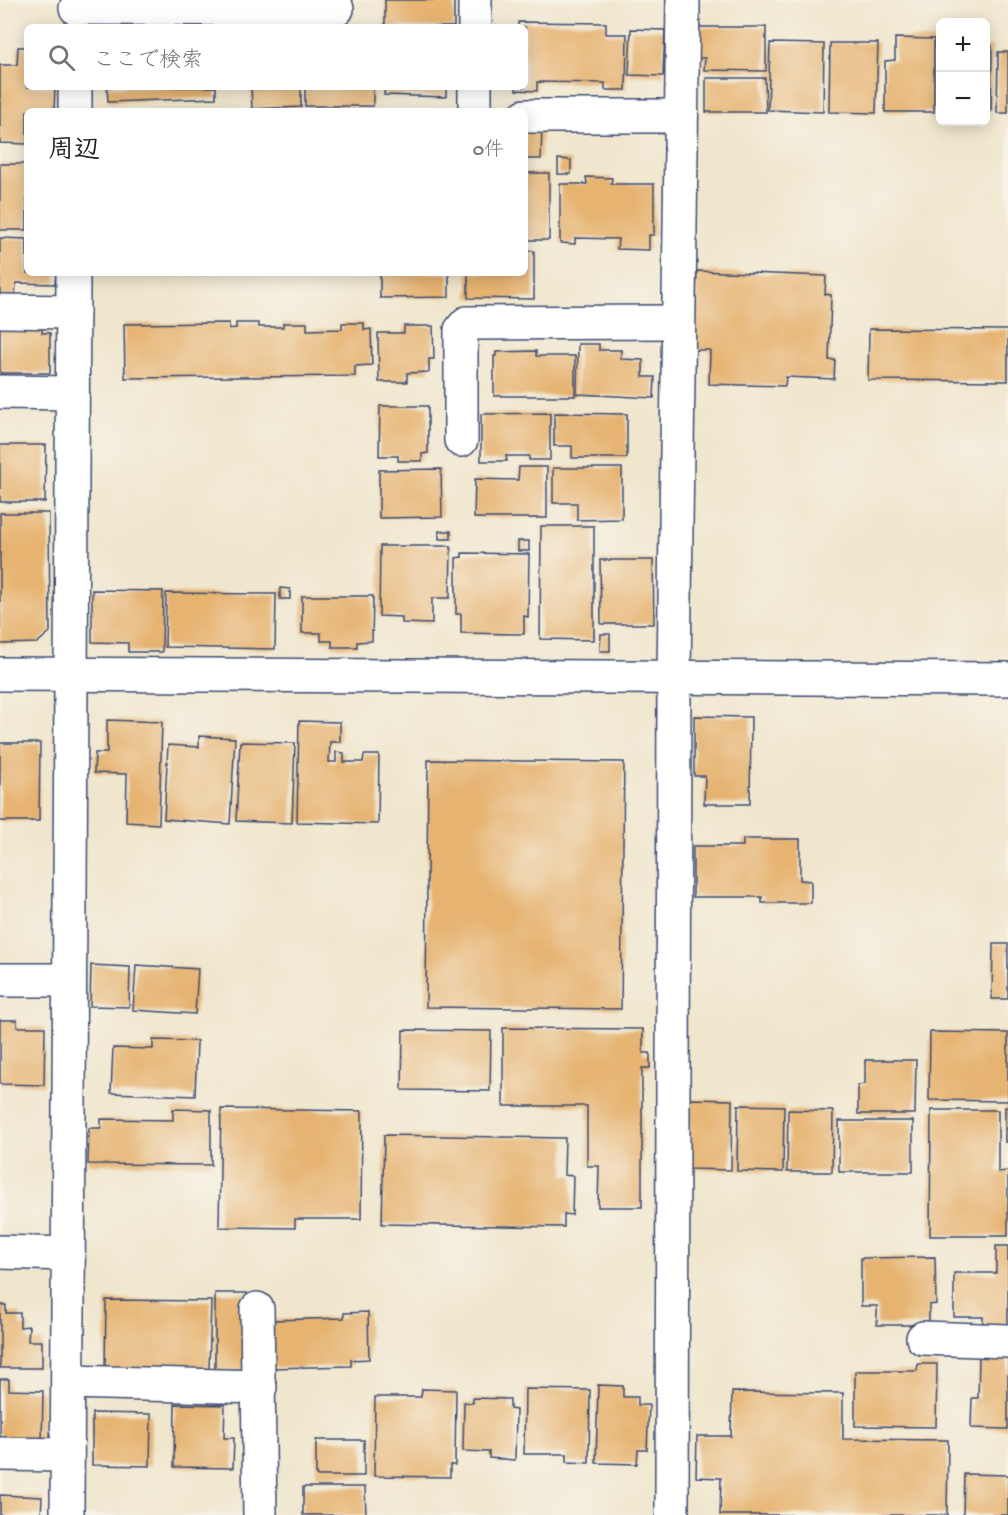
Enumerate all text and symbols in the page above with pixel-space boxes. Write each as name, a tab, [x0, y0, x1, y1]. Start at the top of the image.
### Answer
map controls	[936, 18, 990, 126]
button: +	[936, 18, 990, 72]
search box	[24, 24, 528, 90]
icon: search	[45, 41, 78, 74]
text: ここで検索	[93, 49, 203, 75]
button: −	[936, 72, 990, 126]
text: 周辺	[48, 137, 100, 168]
text: 0件	[473, 140, 504, 163]

